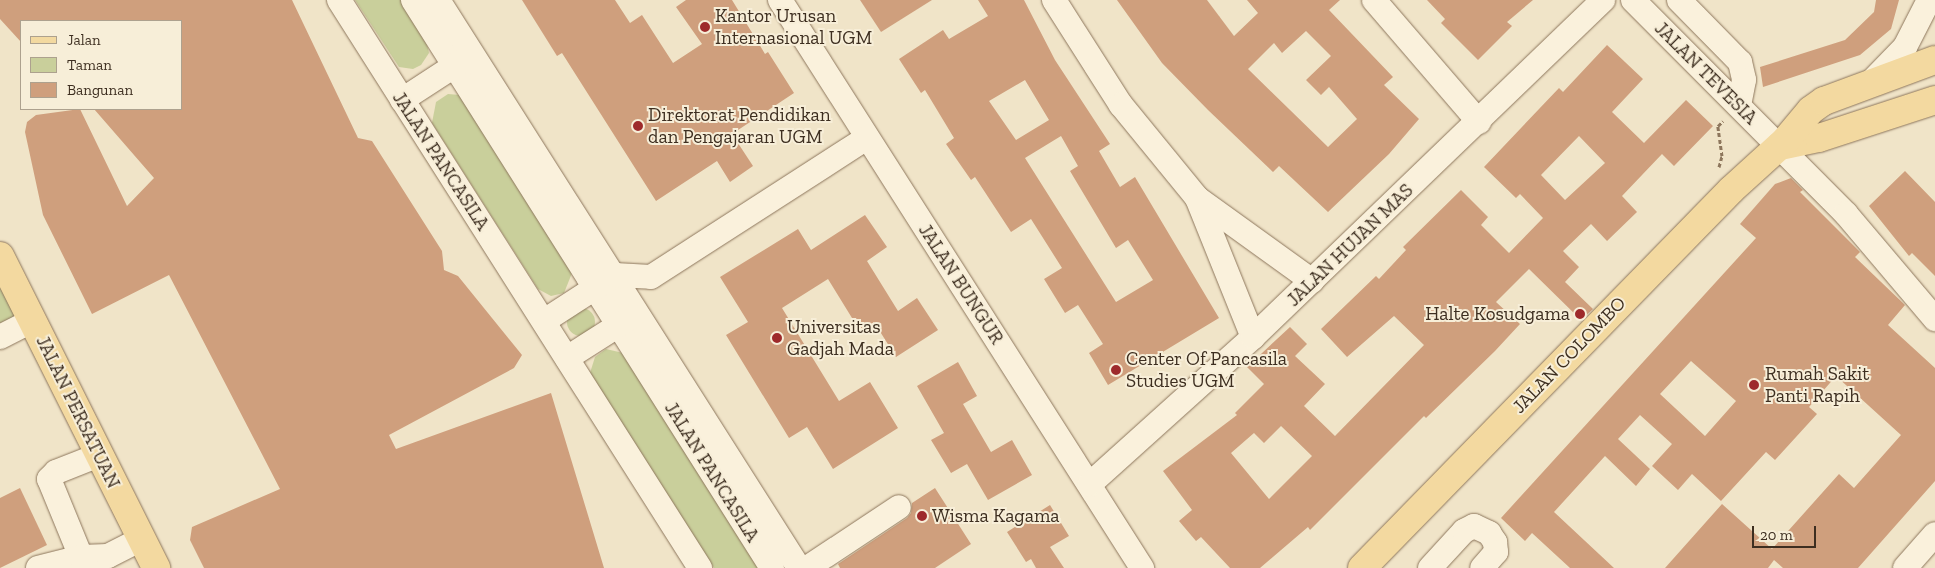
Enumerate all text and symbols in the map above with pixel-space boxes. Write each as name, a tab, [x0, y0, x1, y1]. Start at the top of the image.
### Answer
place label: Kantor Urusan Internasional UGM	[715, 5, 872, 49]
street label: JALAN TEVESIA	[1650, 17, 1762, 129]
legend	[20, 20, 182, 110]
marker: Kantor Urusan Internasional UGM	[699, 21, 711, 33]
text: Jalan	[67, 31, 101, 49]
text: Taman	[67, 56, 112, 74]
text: Bangunan	[67, 81, 133, 99]
street label: JALAN PANCASILA	[388, 87, 494, 235]
place label: Direktorat Pendidikan dan Pengajaran UGM	[648, 104, 831, 148]
marker: Direktorat Pendidikan dan Pengajaran UGM	[632, 120, 644, 132]
street label: JALAN HUJAN MAS	[1282, 179, 1418, 311]
street label: JALAN BUNGUR	[914, 220, 1008, 348]
street label: JALAN COLOMBO	[1508, 292, 1630, 418]
place label: Halte Kosudgama	[1425, 303, 1570, 325]
marker: Halte Kosudgama	[1574, 308, 1586, 320]
place label: Universitas Gadjah Mada	[787, 316, 894, 360]
street label: JALAN PERSATUAN	[31, 332, 125, 492]
marker: Universitas Gadjah Mada	[771, 332, 783, 344]
place label: Center Of Pancasila Studies UGM	[1126, 348, 1287, 392]
place label: Rumah Sakit Panti Rapih	[1765, 363, 1869, 407]
marker: Center Of Pancasila Studies UGM	[1110, 364, 1122, 376]
marker: Rumah Sakit Panti Rapih	[1747, 378, 1761, 392]
street label: JALAN PANCASILA	[660, 398, 764, 546]
place label: Wisma Kagama	[932, 505, 1059, 527]
marker: Wisma Kagama	[916, 510, 928, 522]
scale bar	[1755, 516, 1819, 548]
text: 20 m	[1760, 526, 1793, 544]

